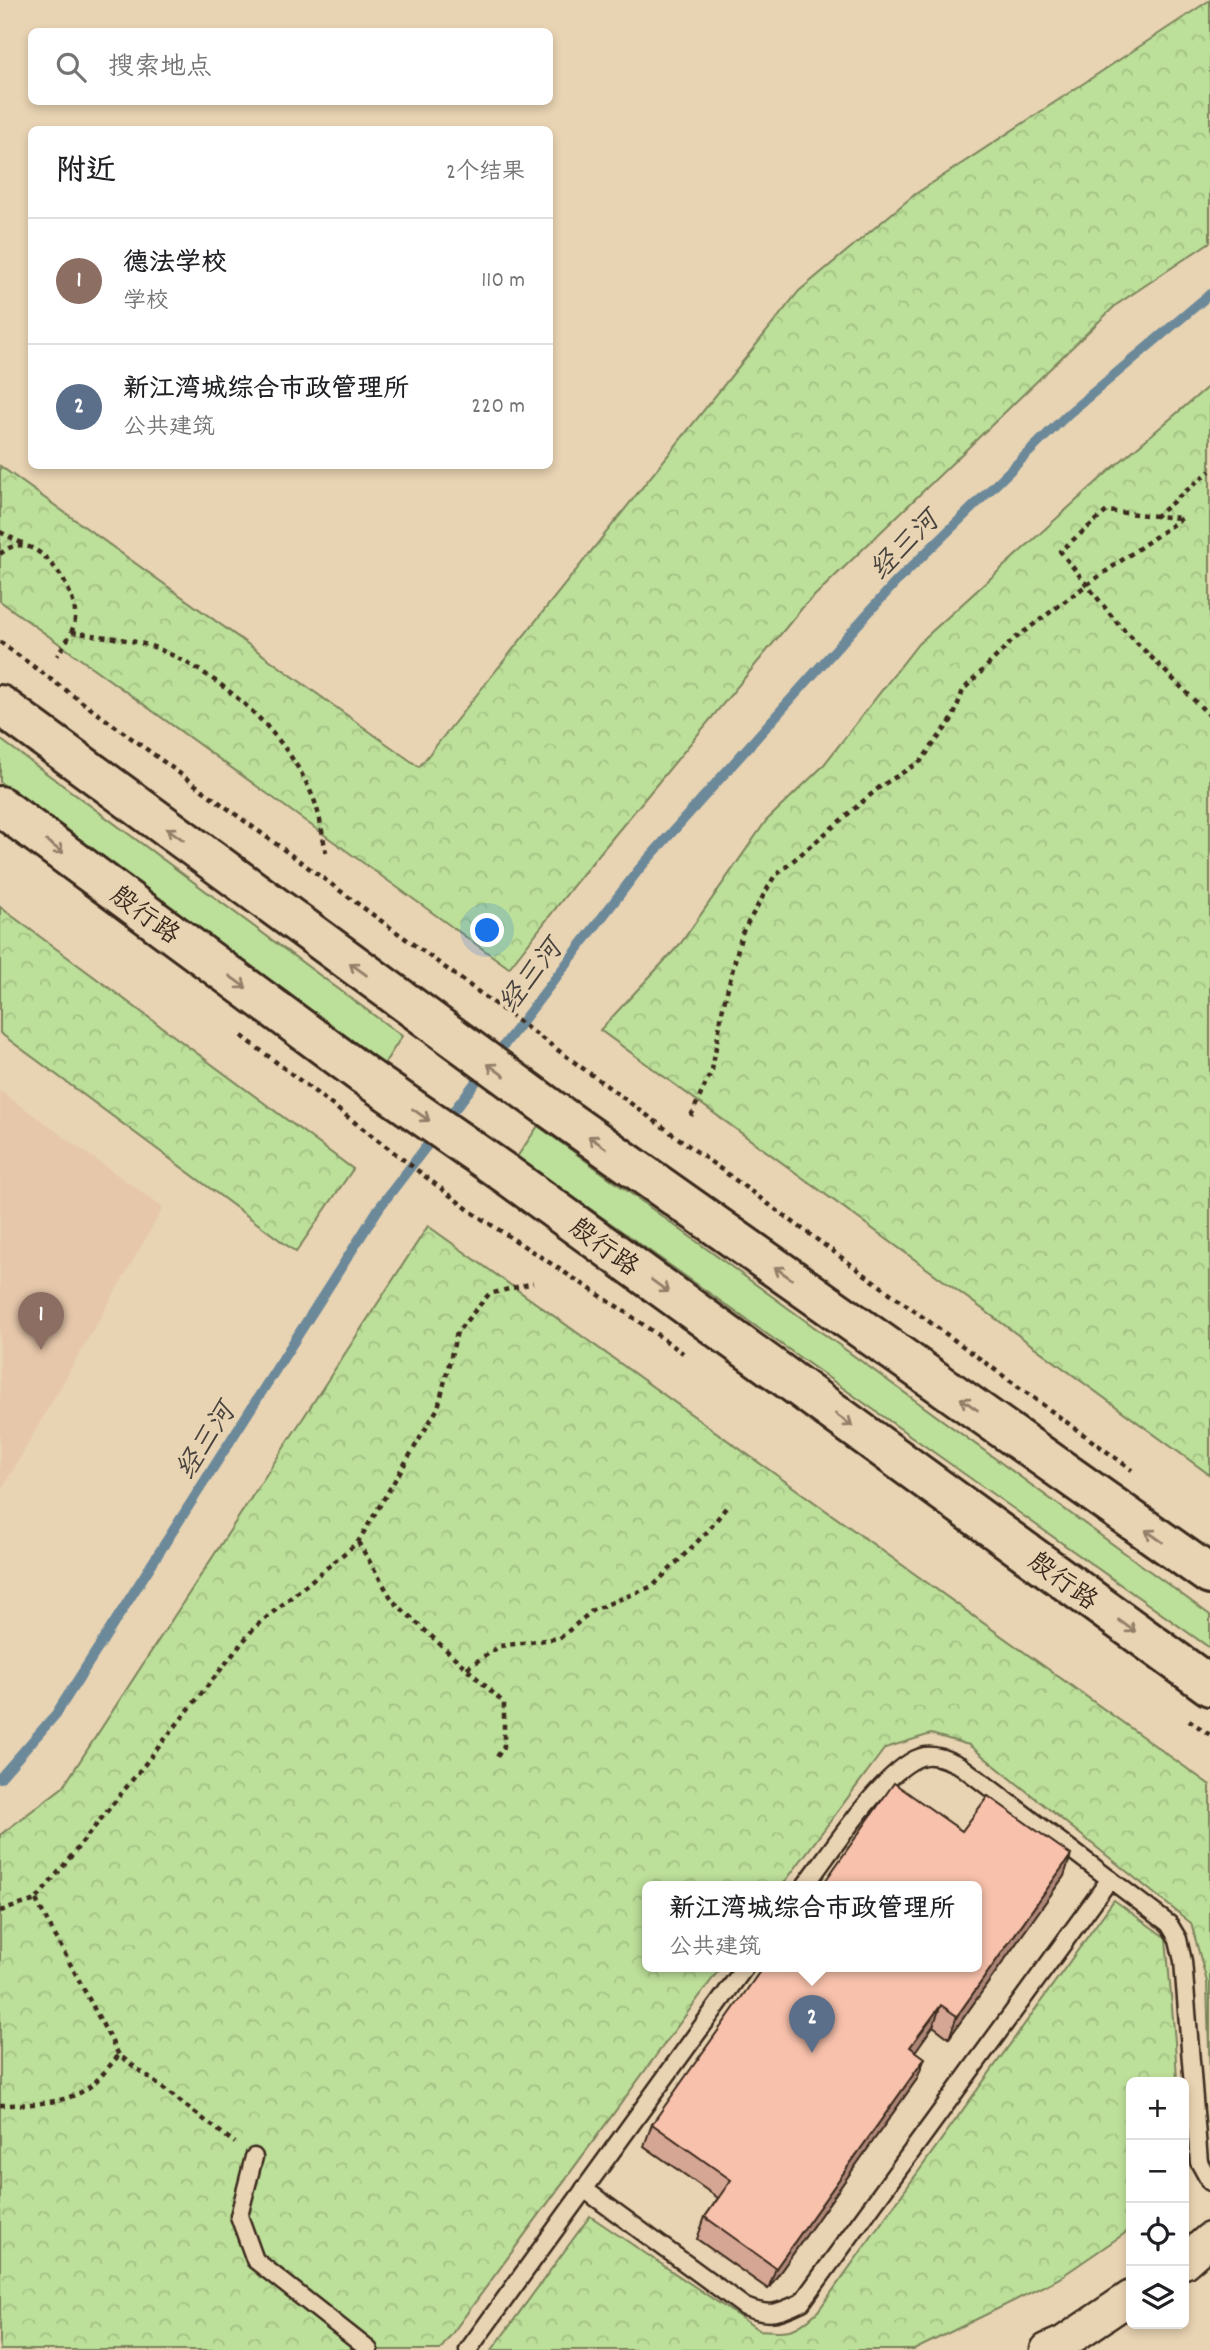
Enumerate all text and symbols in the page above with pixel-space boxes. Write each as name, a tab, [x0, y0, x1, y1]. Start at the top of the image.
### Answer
search box	[28, 28, 553, 105]
icon: search	[52, 48, 90, 86]
text: 搜索地点	[108, 50, 212, 87]
text: 附近	[56, 152, 116, 195]
text: 2个结果	[446, 157, 525, 190]
text: 德法学校	[123, 246, 227, 283]
text: 1	[76, 265, 82, 298]
text: 110 m	[481, 265, 525, 298]
text: 学校	[123, 286, 169, 319]
text: 新江湾城综合市政管理所	[123, 372, 409, 409]
text: 2	[74, 391, 84, 424]
text: 220 m	[471, 391, 525, 424]
text: 公共建筑	[123, 412, 215, 445]
water label: 经三河	[863, 501, 953, 591]
one-way arrow	[166, 827, 185, 842]
one-way arrow	[45, 839, 64, 854]
street label: 殷行路	[102, 879, 186, 955]
your location	[470, 913, 504, 947]
water label: 经三河	[491, 930, 577, 1023]
one-way arrow	[349, 962, 368, 977]
one-way arrow	[228, 975, 247, 989]
one-way arrow	[487, 1062, 506, 1077]
one-way arrow	[411, 1108, 430, 1122]
one-way arrow	[588, 1135, 607, 1149]
street label: 殷行路	[561, 1211, 645, 1287]
one-way arrow	[774, 1266, 793, 1280]
one-way arrow	[650, 1279, 669, 1293]
pin: 1	[18, 1292, 64, 1350]
water label: 经三河	[169, 1393, 250, 1489]
one-way arrow	[960, 1397, 979, 1412]
one-way arrow	[834, 1413, 853, 1427]
one-way arrow	[1145, 1529, 1164, 1543]
street label: 殷行路	[1020, 1545, 1104, 1621]
one-way arrow	[1117, 1619, 1136, 1633]
popup	[642, 1881, 982, 1972]
text: 新江湾城综合市政管理所	[669, 1892, 955, 1929]
text: 公共建筑	[669, 1932, 761, 1965]
pin: 2	[789, 1995, 835, 2053]
map controls	[1126, 2077, 1189, 2329]
button: +	[1126, 2077, 1189, 2140]
button: −	[1126, 2140, 1189, 2203]
button: locate	[1126, 2203, 1189, 2266]
button: layers	[1126, 2266, 1189, 2329]

